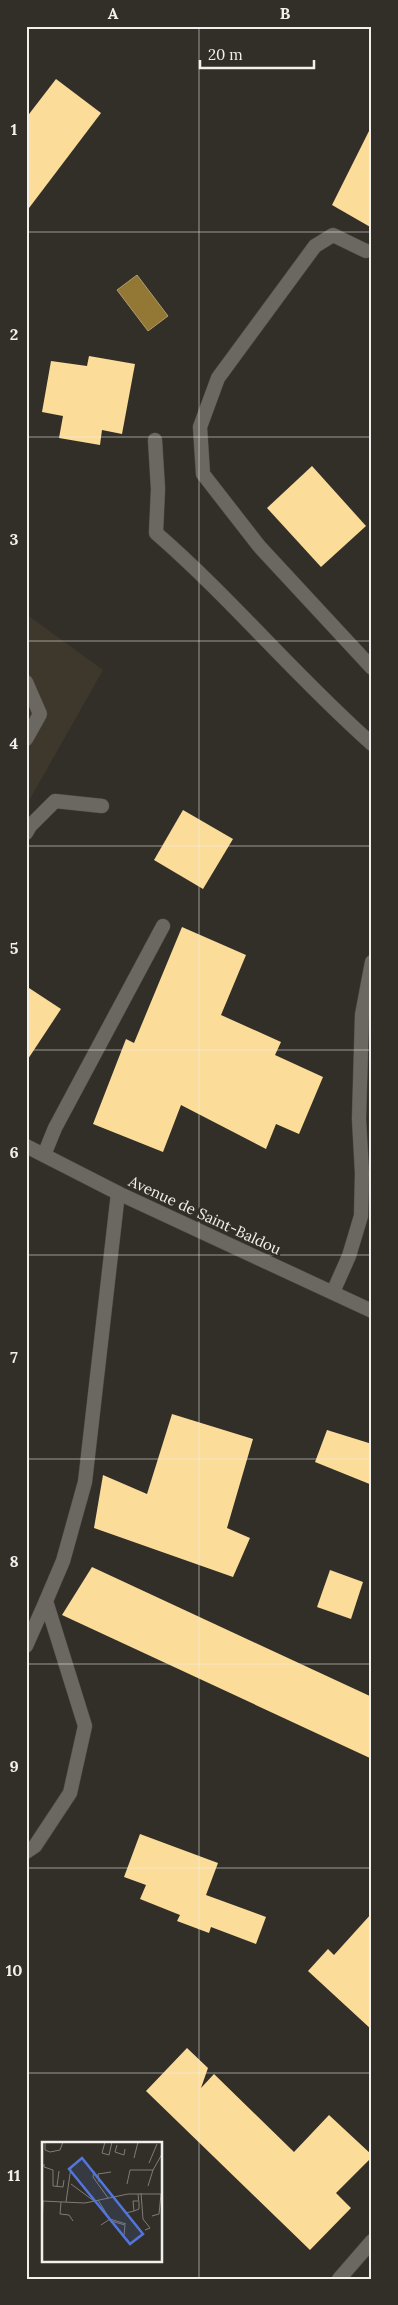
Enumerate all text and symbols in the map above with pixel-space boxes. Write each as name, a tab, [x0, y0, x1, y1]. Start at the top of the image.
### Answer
text: A	[108, 3, 119, 23]
text: B	[280, 3, 291, 23]
scale bar	[200, 38, 314, 70]
text: 20 m	[208, 45, 243, 64]
text: 1	[11, 119, 17, 139]
text: 2	[10, 324, 18, 344]
text: 3	[10, 529, 19, 549]
text: 4	[10, 733, 19, 753]
text: 5	[10, 938, 19, 958]
text: 6	[9, 1142, 19, 1162]
street label: Avenue de Saint-Baldou	[125, 1171, 284, 1259]
text: 7	[10, 1347, 18, 1367]
text: 8	[9, 1551, 19, 1571]
text: 9	[9, 1756, 19, 1776]
text: 10	[6, 1960, 22, 1980]
inset map	[42, 2142, 162, 2262]
text: 11	[8, 2165, 21, 2185]

